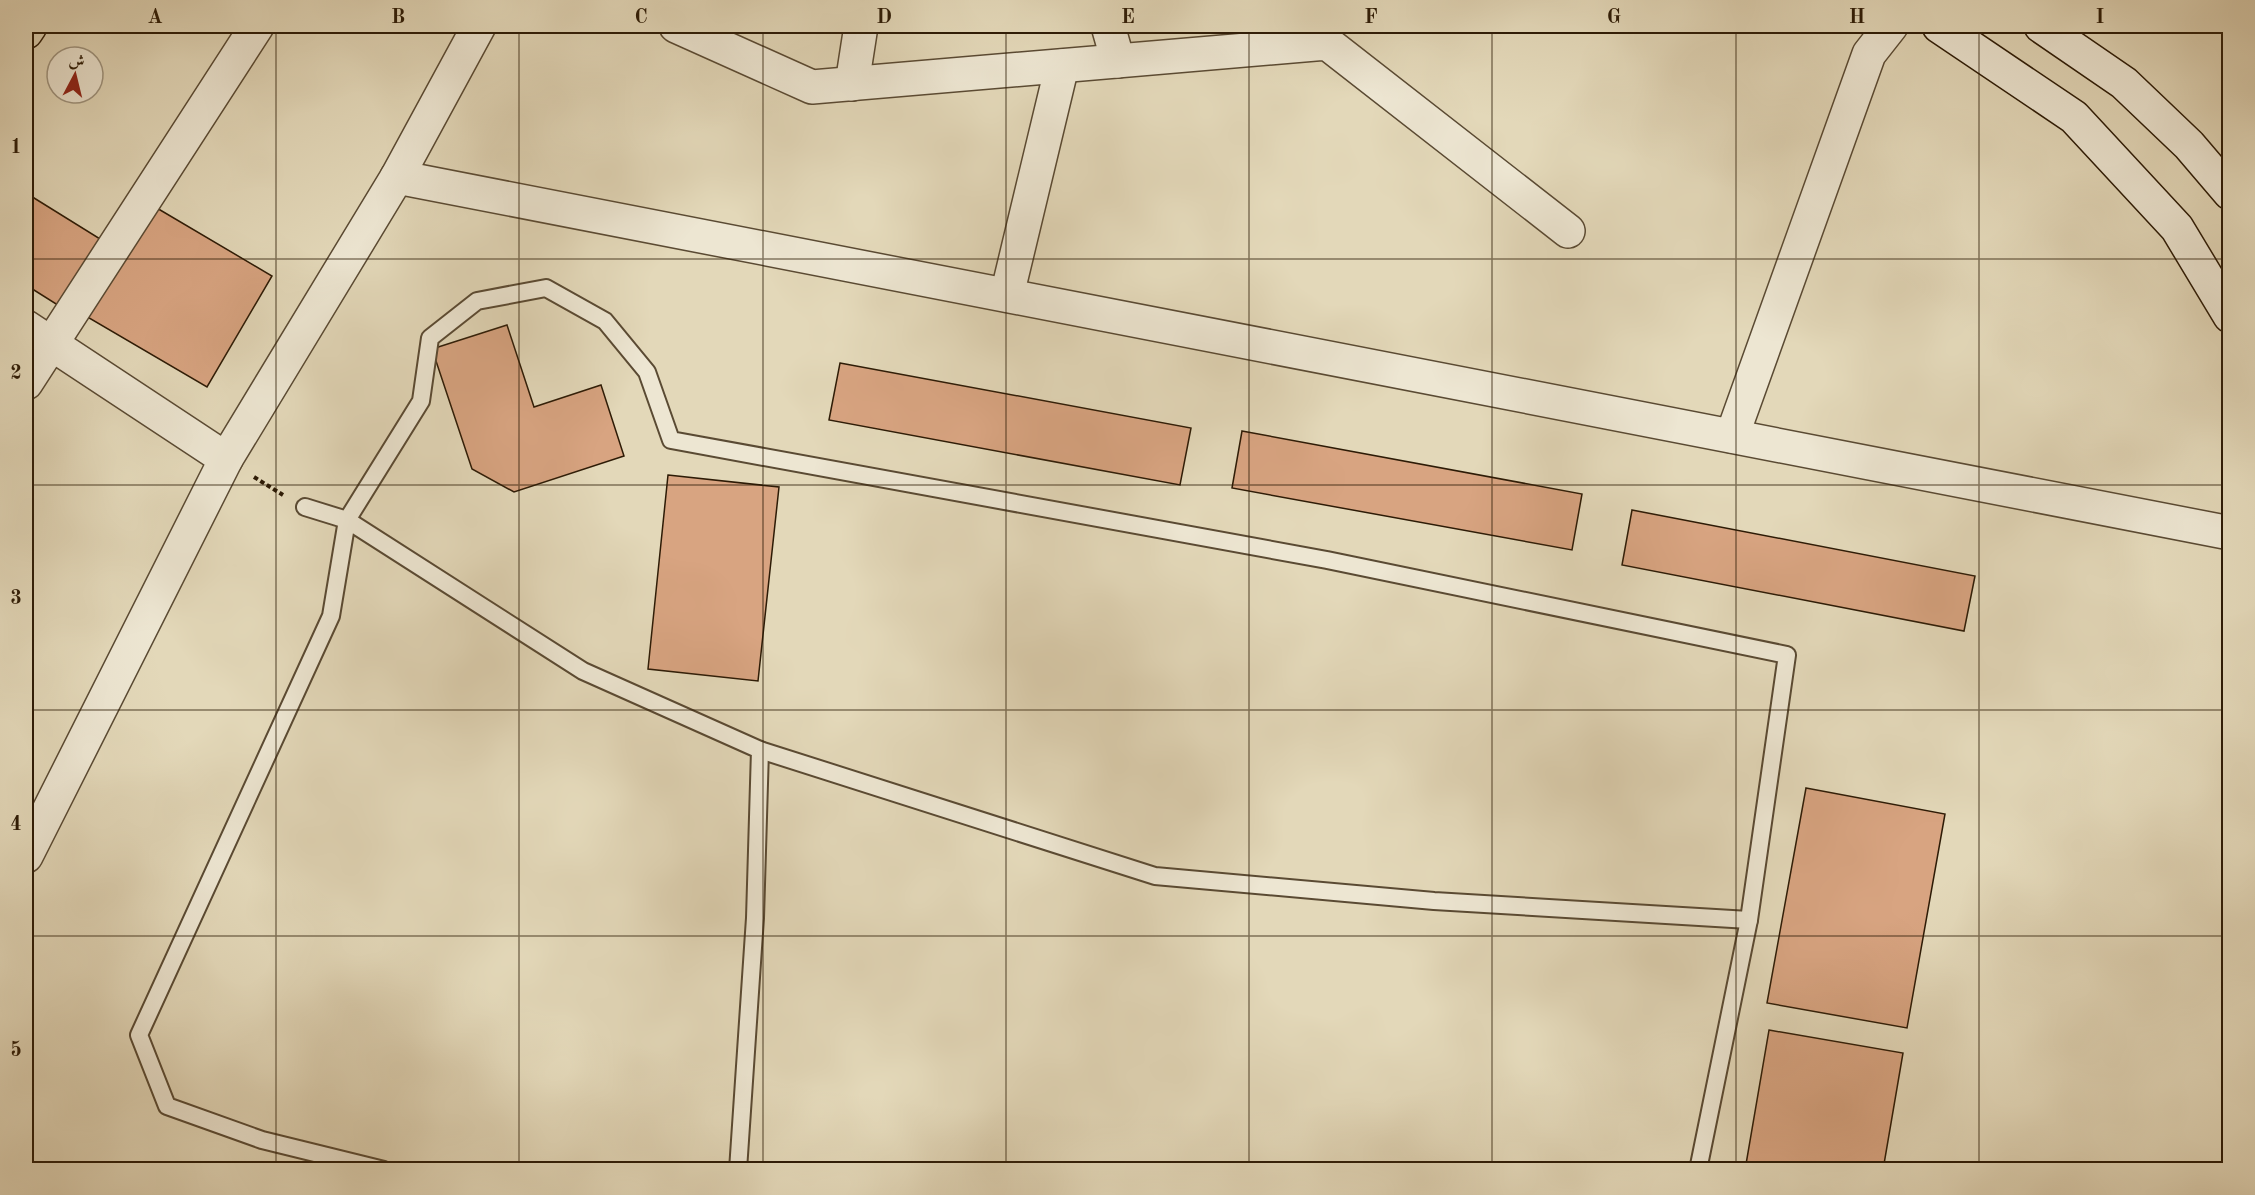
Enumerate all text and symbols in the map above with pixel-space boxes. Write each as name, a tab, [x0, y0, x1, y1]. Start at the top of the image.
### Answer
text: A	[147, 8, 163, 28]
text: B	[391, 8, 405, 28]
text: C	[634, 8, 648, 28]
text: D	[876, 8, 892, 28]
text: E	[1121, 8, 1135, 28]
text: F	[1364, 8, 1378, 28]
text: G	[1607, 8, 1621, 28]
text: H	[1849, 8, 1865, 28]
text: I	[2096, 8, 2104, 28]
north arrow	[45, 45, 105, 105]
text: ش	[68, 53, 85, 71]
text: 1	[10, 138, 22, 158]
text: 2	[10, 364, 22, 384]
text: 3	[10, 589, 22, 609]
text: 4	[10, 815, 22, 835]
text: 5	[10, 1040, 22, 1061]

